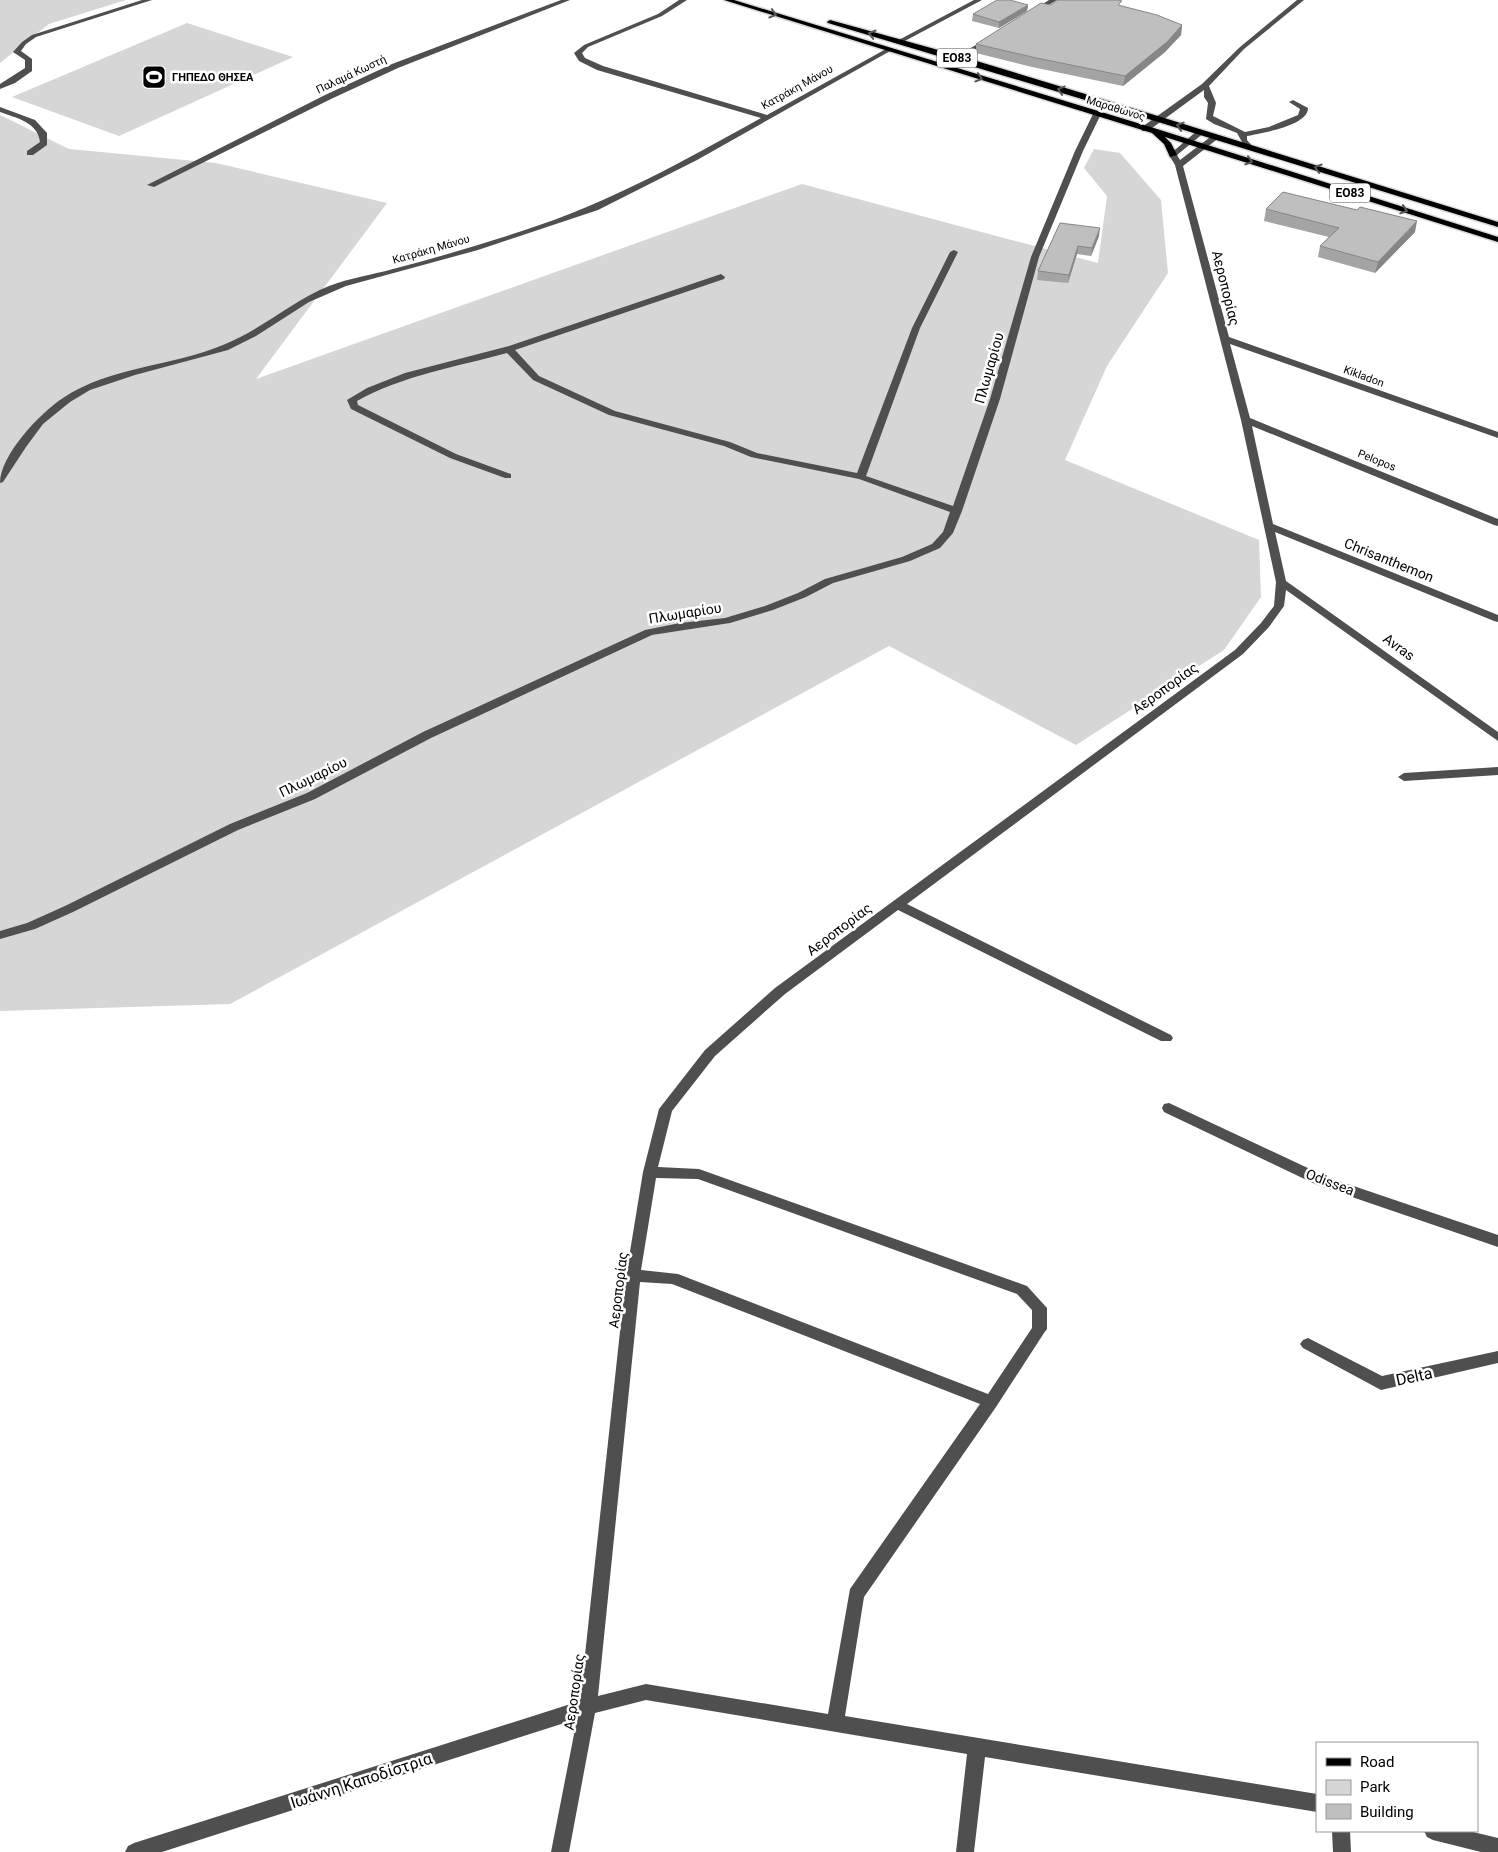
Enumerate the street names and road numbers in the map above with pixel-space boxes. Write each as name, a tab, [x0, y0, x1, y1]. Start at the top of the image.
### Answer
road number: ΕΟ83	[937, 48, 977, 68]
street label: Παλαμά Κωστή	[314, 53, 388, 96]
street label: Κατράκη Μάνου	[759, 62, 835, 112]
street label: Μαραθώνος	[1085, 93, 1147, 124]
road number: ΕΟ83	[1330, 184, 1370, 202]
street label: Κατράκη Μάνου	[391, 232, 471, 267]
street label: Αεροπορίας	[1209, 249, 1243, 327]
street label: Πλωμαρίου	[971, 331, 1007, 405]
street label: Kikladon	[1342, 363, 1386, 390]
street label: Pelopos	[1356, 447, 1398, 474]
street label: Chrisanthemon	[1342, 535, 1436, 585]
street label: Πλωμαρίου	[648, 599, 722, 627]
street label: Avras	[1380, 630, 1418, 664]
street label: Αεροπορίας	[1129, 659, 1201, 717]
street label: Πλωμαρίου	[277, 754, 349, 800]
street label: Αεροπορίας	[803, 899, 875, 959]
street label: Odissea	[1304, 1165, 1356, 1199]
street label: Αεροπορίας	[605, 1251, 631, 1329]
street label: Delta	[1394, 1363, 1434, 1390]
street label: Αεροπορίας	[561, 1653, 587, 1731]
street label: Ιωάννη Καποδίστρια	[288, 1749, 434, 1812]

